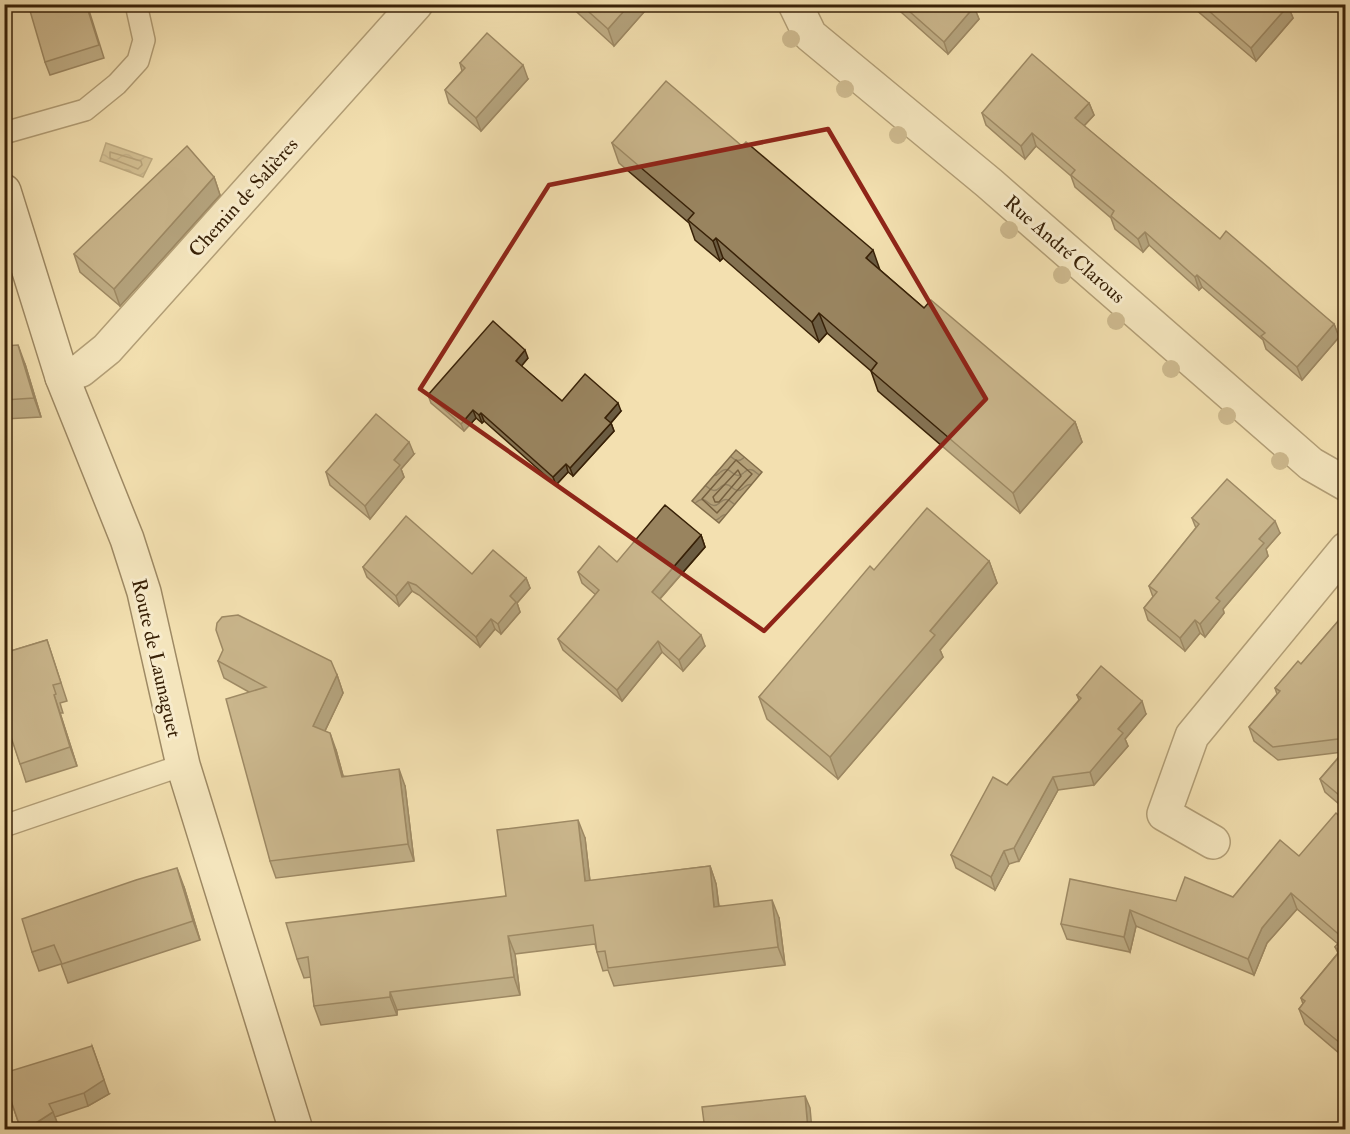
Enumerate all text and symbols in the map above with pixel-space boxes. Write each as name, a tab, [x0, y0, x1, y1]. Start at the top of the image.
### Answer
street label: Chemin de Salières	[183, 132, 304, 262]
street label: Rue André Clarous	[999, 190, 1130, 309]
street label: Route de Launaguet	[126, 576, 187, 740]

